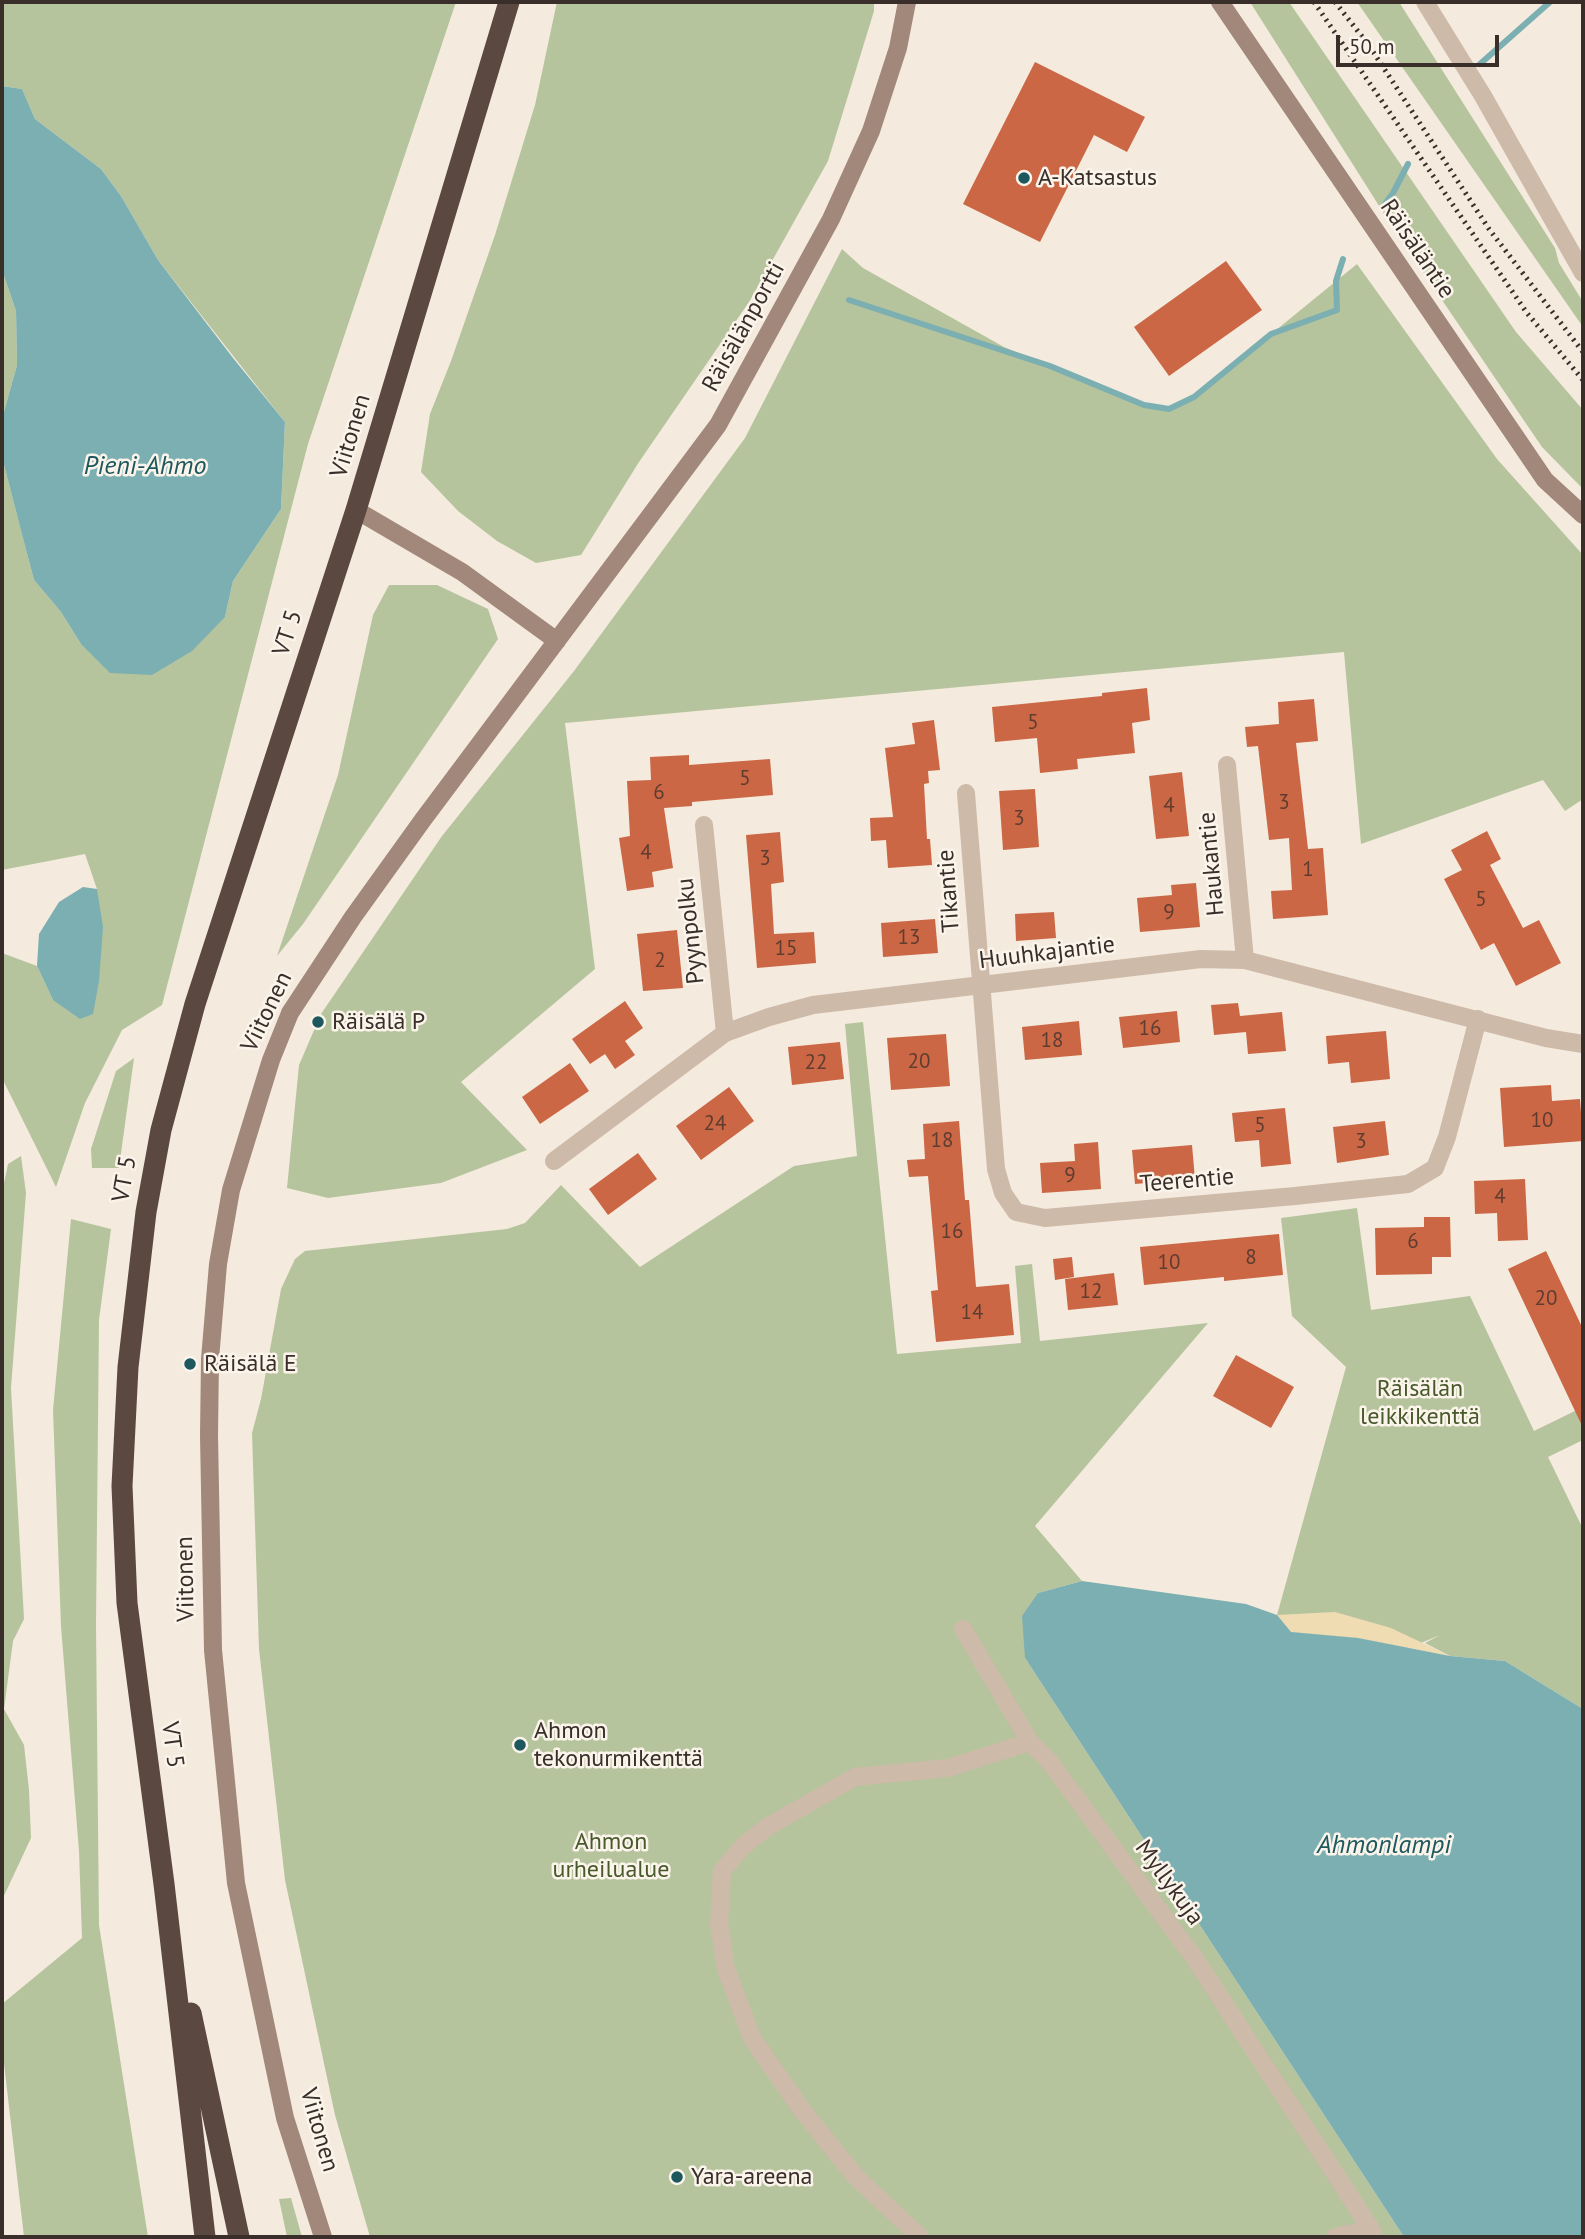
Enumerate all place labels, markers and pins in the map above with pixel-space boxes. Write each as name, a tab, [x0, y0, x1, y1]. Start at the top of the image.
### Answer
place label: A-Katsastus	[1038, 164, 1157, 192]
marker: A-Katsastus	[1016, 170, 1032, 186]
place label: Räisälä P	[332, 1008, 425, 1036]
marker: Räisälä P	[310, 1014, 326, 1030]
place label: Räisälä E	[204, 1350, 297, 1378]
marker: Räisälä E	[182, 1356, 198, 1372]
place label: Ahmon tekonurmikenttä	[534, 1717, 703, 1773]
marker: Ahmon tekonurmikenttä	[512, 1737, 528, 1753]
place label: Yara-areena	[691, 2163, 812, 2191]
marker: Yara-areena	[669, 2169, 685, 2185]

